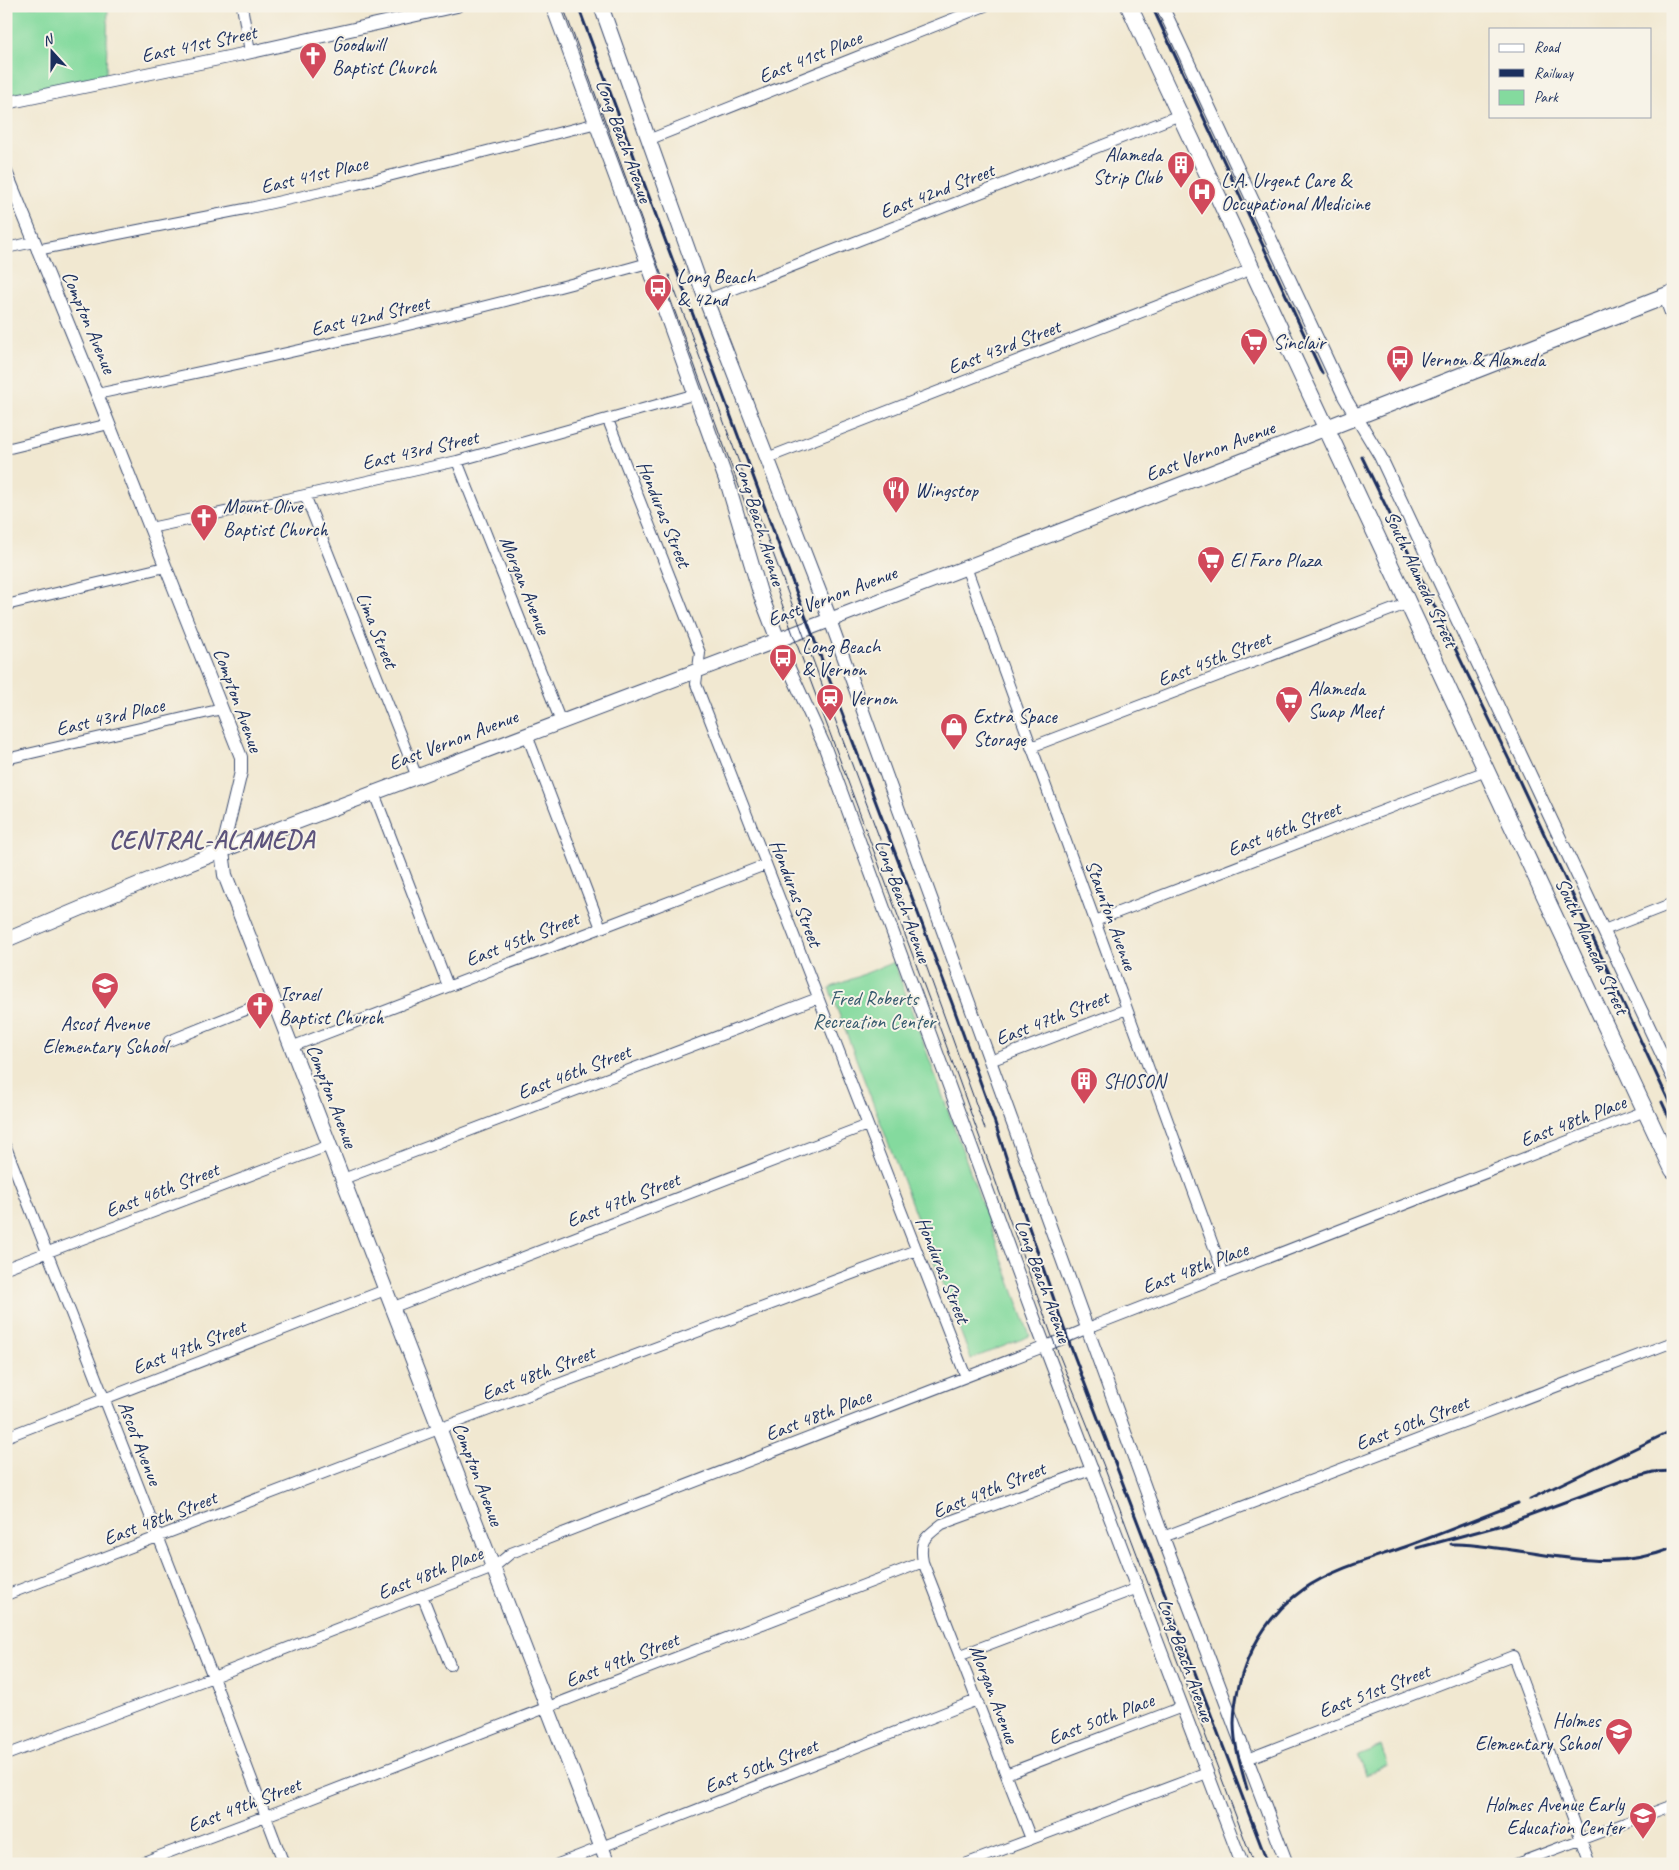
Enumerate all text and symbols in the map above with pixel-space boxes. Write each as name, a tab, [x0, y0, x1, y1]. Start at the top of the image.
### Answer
street label: East 41st Street	[139, 19, 261, 68]
street label: East 41st Place	[755, 24, 867, 89]
north arrow	[28, 28, 78, 78]
legend	[1489, 28, 1652, 118]
text: N	[40, 30, 57, 50]
place label: Goodwill Baptist Church	[332, 32, 438, 80]
text: Road	[1534, 38, 1561, 57]
church icon: Goodwill Baptist Church	[298, 41, 328, 80]
text: Railway	[1534, 64, 1575, 83]
street label: Long Beach Avenue	[590, 76, 658, 207]
text: Park	[1534, 88, 1559, 107]
place label: Alameda Strip Club	[1093, 142, 1164, 190]
street label: East 41st Place	[258, 150, 371, 199]
building icon: Alameda Strip Club	[1166, 150, 1196, 189]
street label: East 42nd Street	[876, 157, 1000, 224]
place label: L.A. Urgent Care & Occupational Medicine	[1221, 168, 1371, 216]
hospital icon: L.A. Urgent Care & Occupational Medicine	[1187, 177, 1217, 216]
place label: Long Beach & 42nd	[677, 264, 757, 312]
street label: Compton Avenue	[56, 267, 122, 378]
bus stop icon: Long Beach & 42nd	[643, 273, 673, 312]
street label: East 42nd Street	[308, 290, 434, 342]
street label: East 43rd Street	[944, 313, 1066, 380]
supermarket icon: Sinclair	[1239, 327, 1269, 366]
place label: Sinclair	[1273, 330, 1327, 355]
bus stop icon: Vernon & Alameda	[1385, 344, 1415, 383]
place label: Vernon & Alameda	[1419, 347, 1547, 372]
street label: East Vernon Avenue	[1142, 414, 1280, 487]
street label: East 43rd Street	[359, 424, 483, 476]
street label: Honduras Street	[631, 457, 698, 573]
street label: Long Beach Avenue	[729, 458, 791, 590]
restaurant icon: Wingstop	[881, 475, 911, 514]
place label: Wingstop	[915, 478, 979, 503]
place label: Mount Olive Baptist Church	[223, 494, 329, 542]
church icon: Mount Olive Baptist Church	[189, 503, 219, 542]
street label: South Alameda Street	[1378, 507, 1465, 653]
street label: Morgan Avenue	[494, 532, 557, 639]
supermarket icon: El Faro Plaza	[1196, 545, 1226, 584]
place label: El Faro Plaza	[1230, 548, 1322, 573]
street label: East Vernon Avenue	[764, 559, 902, 632]
street label: Lima Street	[350, 588, 404, 674]
street label: East 45th Street	[1154, 625, 1276, 692]
place label: Long Beach & Vernon	[802, 634, 882, 682]
bus stop icon: Long Beach & Vernon	[768, 643, 798, 682]
street label: Compton Avenue	[208, 645, 269, 757]
place label: Alameda Swap Meet	[1308, 676, 1386, 724]
station icon: Vernon	[815, 683, 845, 722]
supermarket icon: Alameda Swap Meet	[1274, 685, 1304, 724]
place label: Vernon	[849, 686, 898, 711]
street label: East 43rd Place	[53, 692, 168, 742]
street label: East Vernon Avenue	[385, 703, 523, 776]
place label: Extra Space Storage	[973, 704, 1058, 752]
shop icon: Extra Space Storage	[939, 712, 969, 751]
street label: East 46th Street	[1224, 795, 1346, 862]
district label: CENTRAL-ALAMEDA	[109, 824, 316, 856]
street label: Honduras Street	[764, 836, 829, 952]
street label: Long Beach Avenue	[869, 836, 937, 967]
street label: Staunton Avenue	[1080, 856, 1143, 975]
street label: South Alameda Street	[1549, 874, 1636, 1020]
street label: East 45th Street	[462, 905, 584, 972]
school or university icon: Ascot Avenue Elementary School	[90, 971, 120, 1010]
place label: Israel Baptist Church	[279, 982, 385, 1030]
street label: East 47th Street	[992, 984, 1114, 1051]
park label: Fred Roberts Recreation Center	[813, 986, 937, 1034]
church icon: Israel Baptist Church	[245, 991, 275, 1030]
place label: Ascot Avenue Elementary School	[43, 1011, 171, 1059]
street label: East 46th Street	[514, 1038, 636, 1105]
street label: Compton Avenue	[301, 1041, 364, 1153]
building icon: SHOSON	[1069, 1066, 1099, 1105]
place label: SHOSON	[1103, 1069, 1168, 1094]
street label: East 48th Place	[1517, 1089, 1631, 1153]
street label: East 46th Street	[102, 1156, 224, 1223]
street label: East 47th Street	[563, 1166, 685, 1233]
street label: Honduras Street	[910, 1213, 977, 1329]
street label: Long Beach Avenue	[1009, 1216, 1077, 1347]
street label: East 48th Place	[1139, 1236, 1253, 1300]
street label: East 47th Street	[129, 1313, 251, 1380]
street label: East 48th Street	[478, 1339, 600, 1406]
street label: East 48th Place	[762, 1383, 876, 1447]
street label: East 50th Street	[1352, 1389, 1474, 1456]
street label: Ascot Avenue	[113, 1397, 168, 1490]
street label: Compton Avenue	[447, 1419, 510, 1531]
street label: East 49th Street	[929, 1455, 1051, 1524]
street label: East 48th Street	[100, 1484, 222, 1551]
street label: East 48th Place	[374, 1540, 488, 1605]
street label: Long Beach Avenue	[1152, 1595, 1220, 1726]
street label: East 49th Street	[562, 1626, 684, 1693]
street label: Morgan Avenue	[964, 1641, 1025, 1748]
street label: East 51st Street	[1315, 1658, 1435, 1724]
street label: East 50th Place	[1045, 1687, 1159, 1751]
place label: Holmes Elementary School	[1475, 1708, 1604, 1756]
school or university icon: Holmes Elementary School	[1604, 1717, 1634, 1756]
street label: East 50th Street	[701, 1732, 823, 1799]
street label: East 49th Street	[184, 1771, 306, 1838]
place label: Holmes Avenue Early Education Center	[1485, 1792, 1626, 1840]
school or university icon: Holmes Avenue Early Education Center	[1628, 1801, 1658, 1840]

